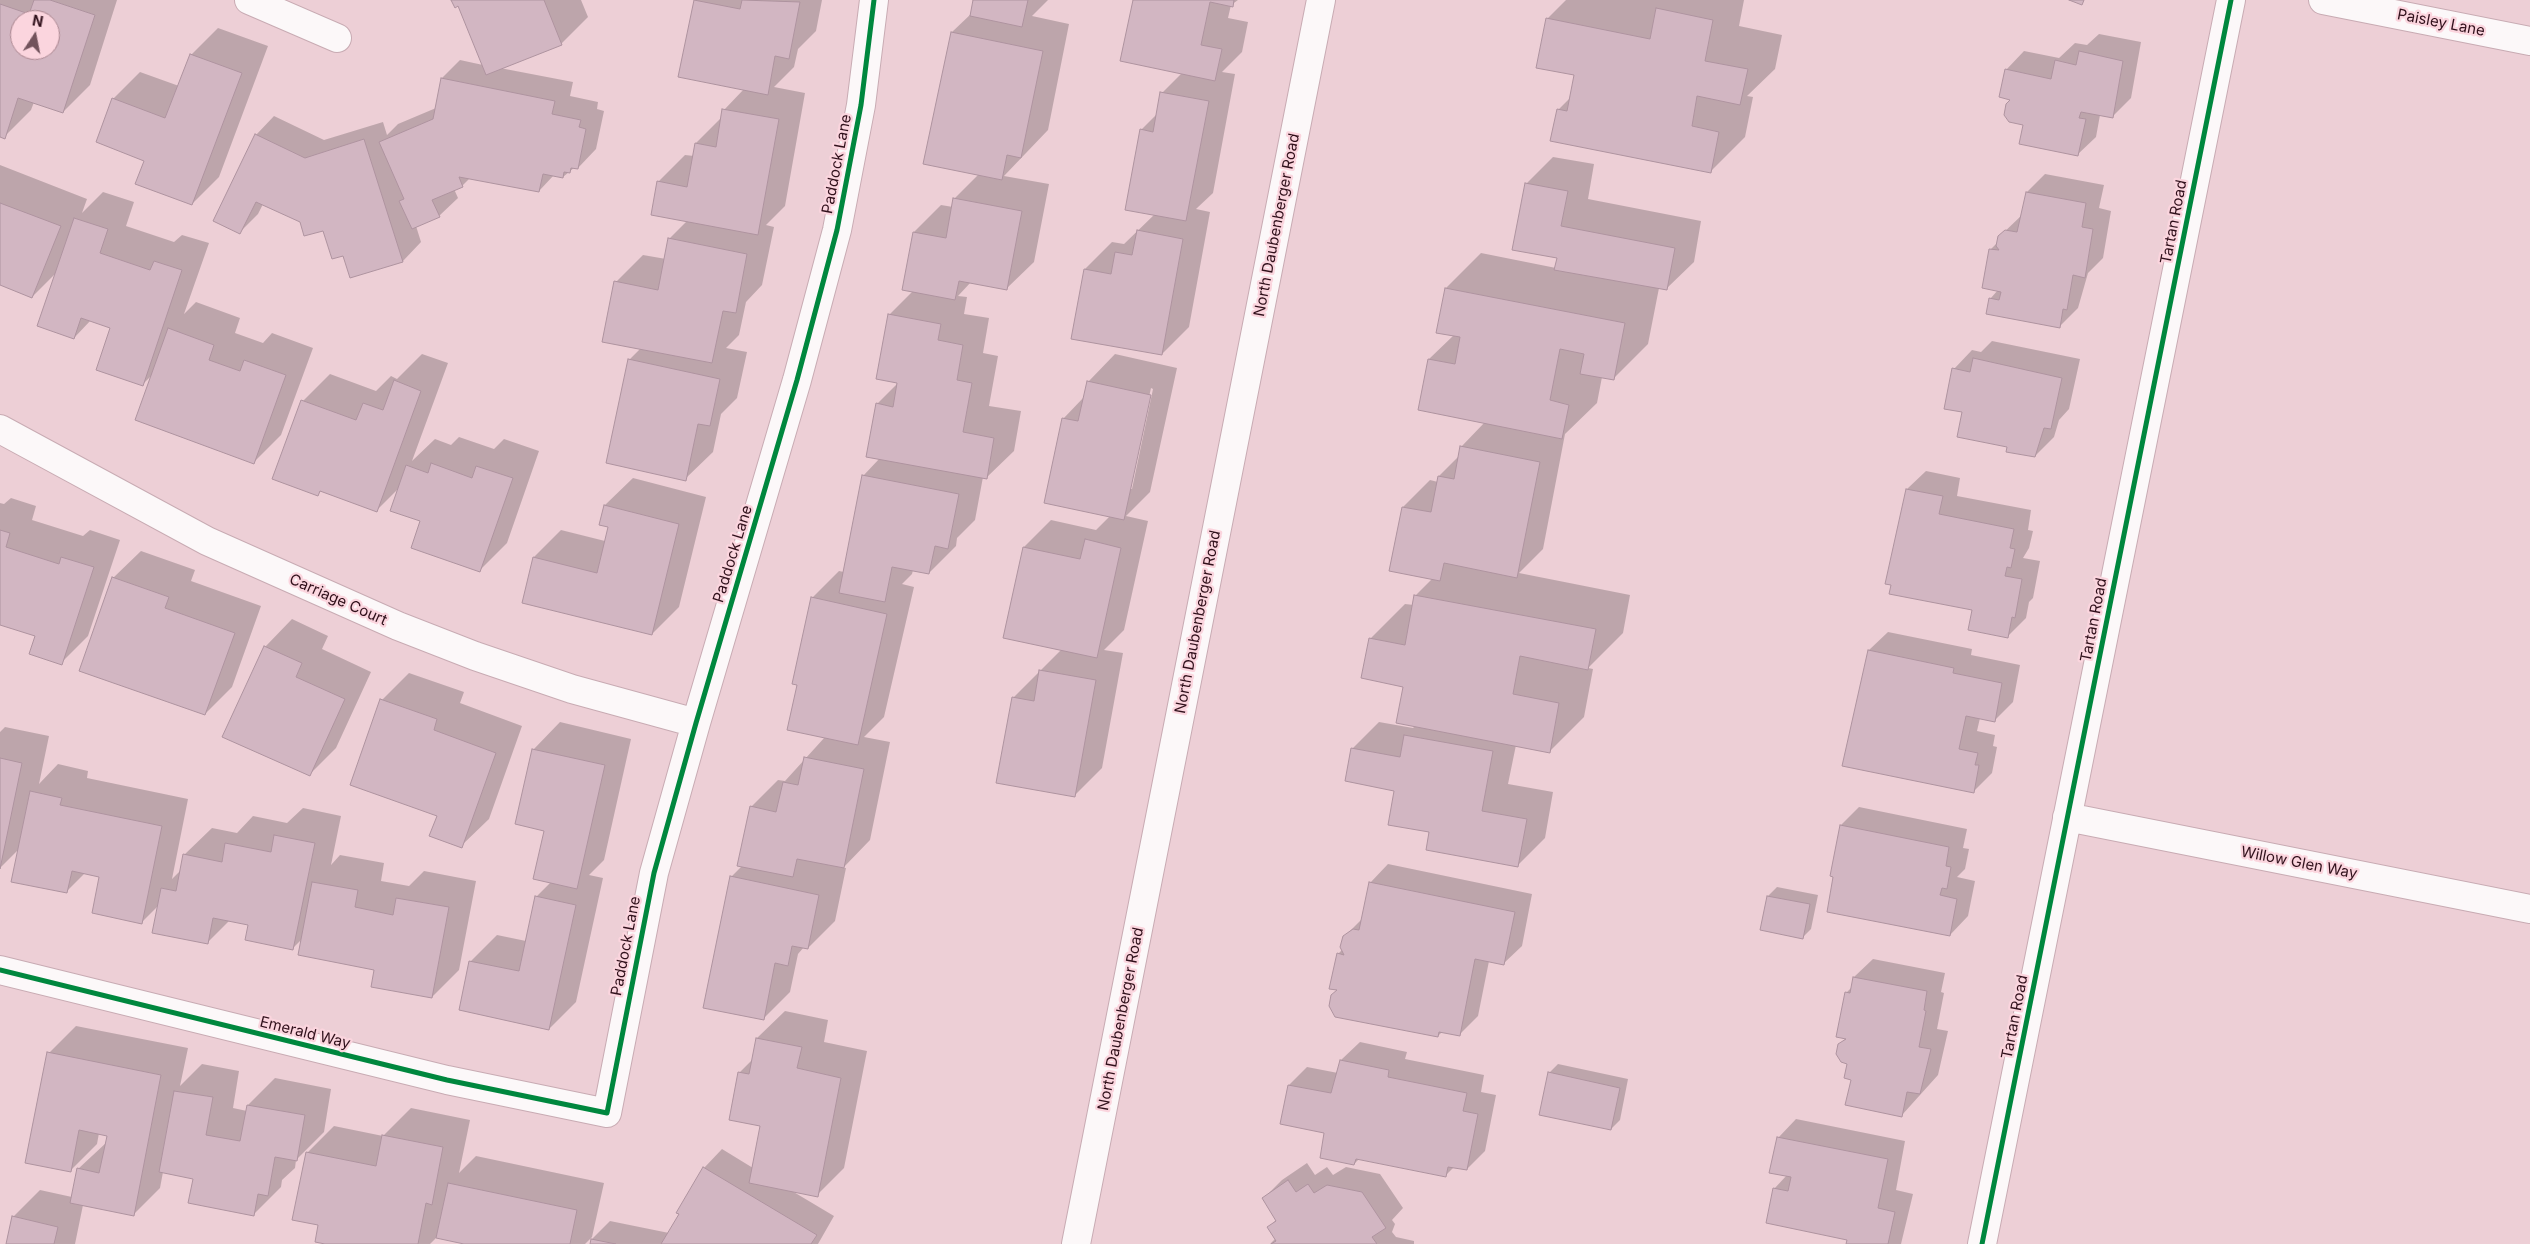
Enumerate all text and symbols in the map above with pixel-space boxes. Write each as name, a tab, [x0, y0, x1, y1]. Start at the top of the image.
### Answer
street label: Paisley Lane	[2396, 6, 2486, 40]
north arrow	[10, 10, 60, 60]
text: N	[31, 11, 45, 30]
street label: Paddock Lane	[819, 113, 855, 215]
street label: North Daubenberger Road	[1250, 132, 1304, 318]
street label: Tartan Road	[2157, 178, 2191, 266]
street label: Paddock Lane	[710, 503, 756, 605]
street label: North Daubenberger Road	[1171, 529, 1225, 715]
street label: Carriage Court	[286, 570, 390, 630]
street label: Tartan Road	[2077, 576, 2111, 664]
street label: Willow Glen Way	[2239, 843, 2359, 883]
street label: Paddock Lane	[608, 895, 644, 997]
street label: North Daubenberger Road	[1094, 926, 1148, 1112]
street label: Tartan Road	[1998, 973, 2032, 1061]
street label: Emerald Way	[258, 1013, 352, 1053]

